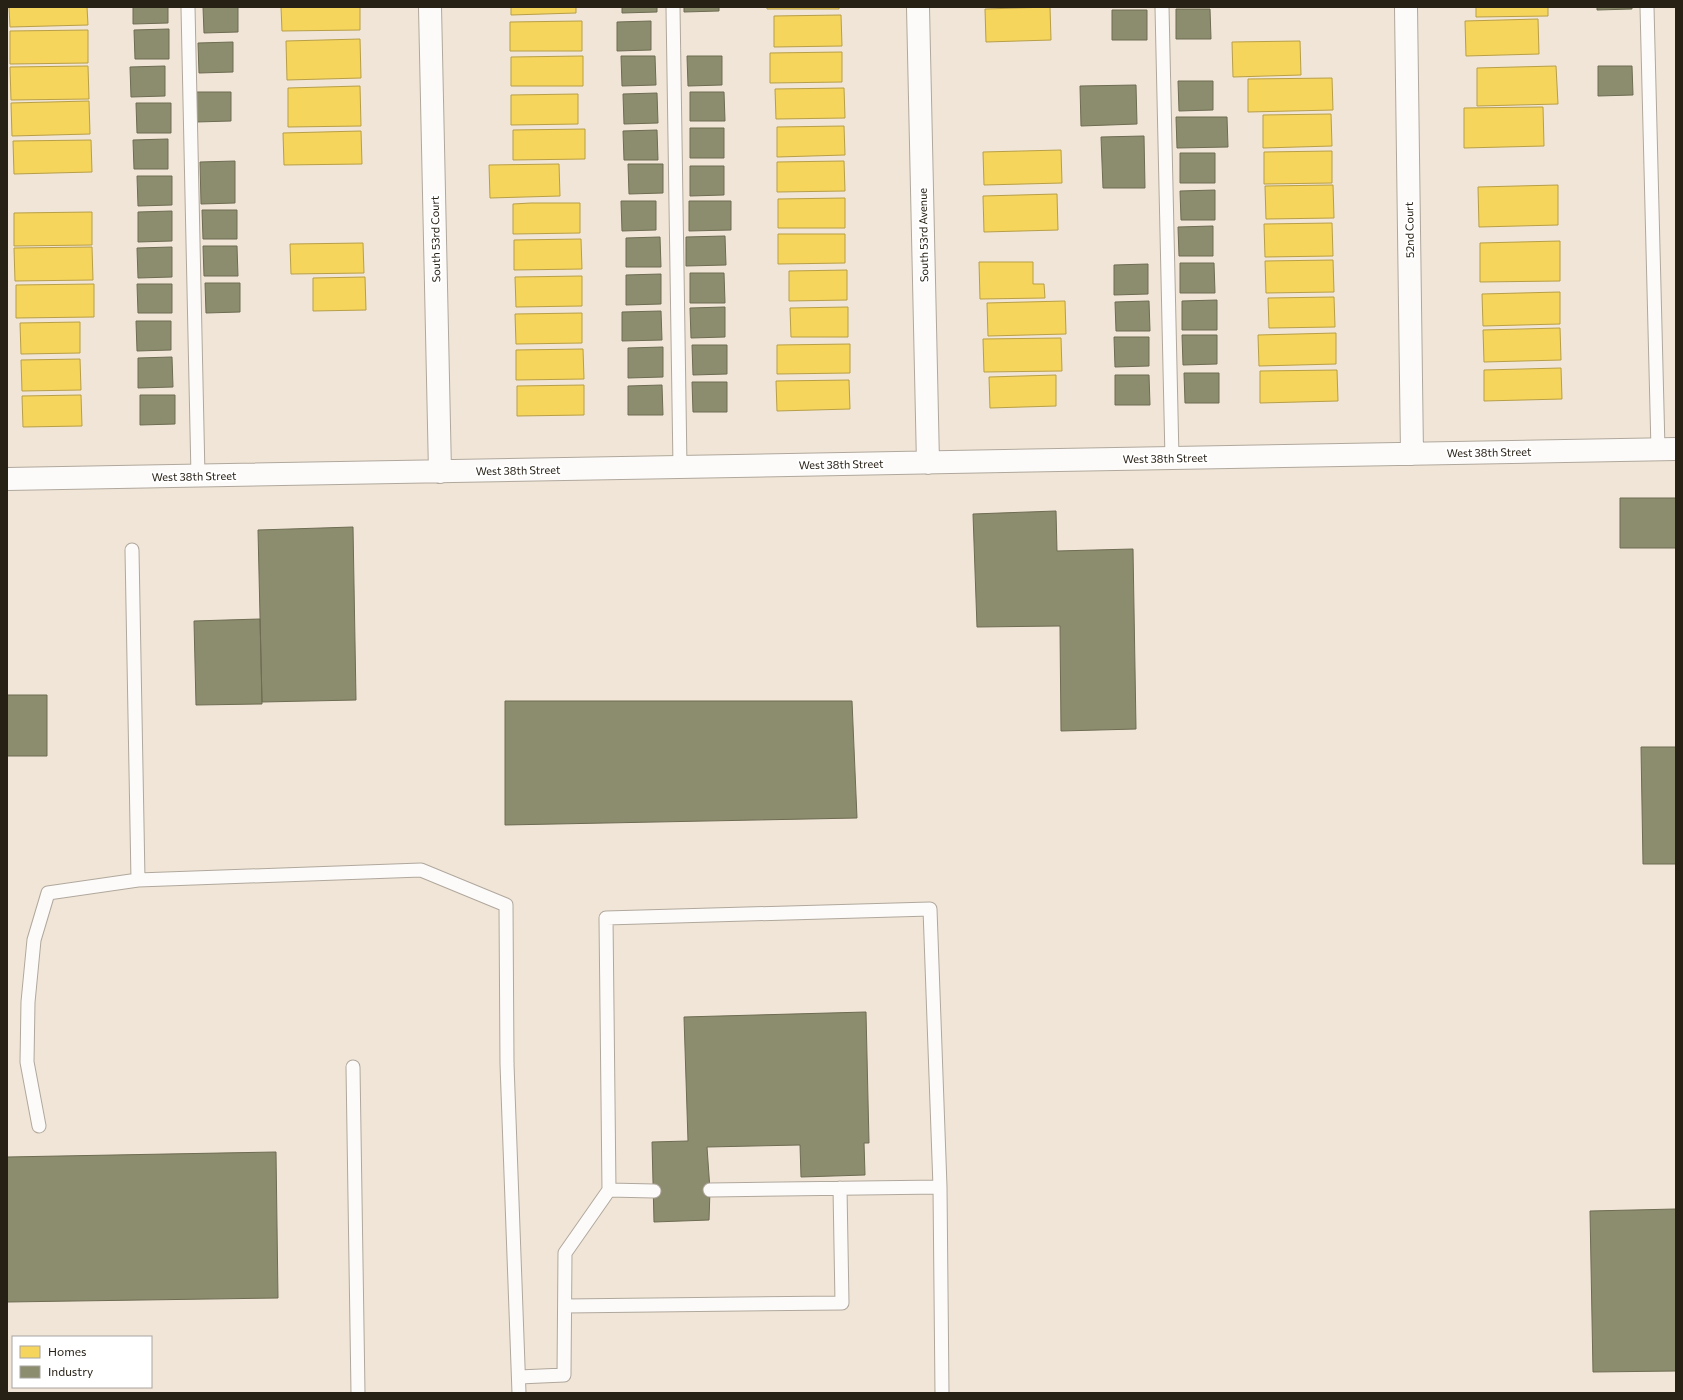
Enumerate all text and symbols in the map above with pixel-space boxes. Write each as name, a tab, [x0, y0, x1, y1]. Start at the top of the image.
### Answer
street label: South 53rd Avenue	[916, 188, 930, 282]
street label: South 53rd Court	[428, 195, 442, 282]
street label: 52nd Court	[1402, 201, 1416, 258]
street label: West 38th Street	[1446, 445, 1532, 459]
street label: West 38th Street	[1122, 451, 1208, 465]
street label: West 38th Street	[798, 457, 884, 471]
street label: West 38th Street	[475, 463, 561, 477]
street label: West 38th Street	[151, 469, 237, 483]
legend	[12, 1336, 152, 1388]
text: Homes	[48, 1344, 86, 1358]
text: Industry	[48, 1364, 93, 1378]

